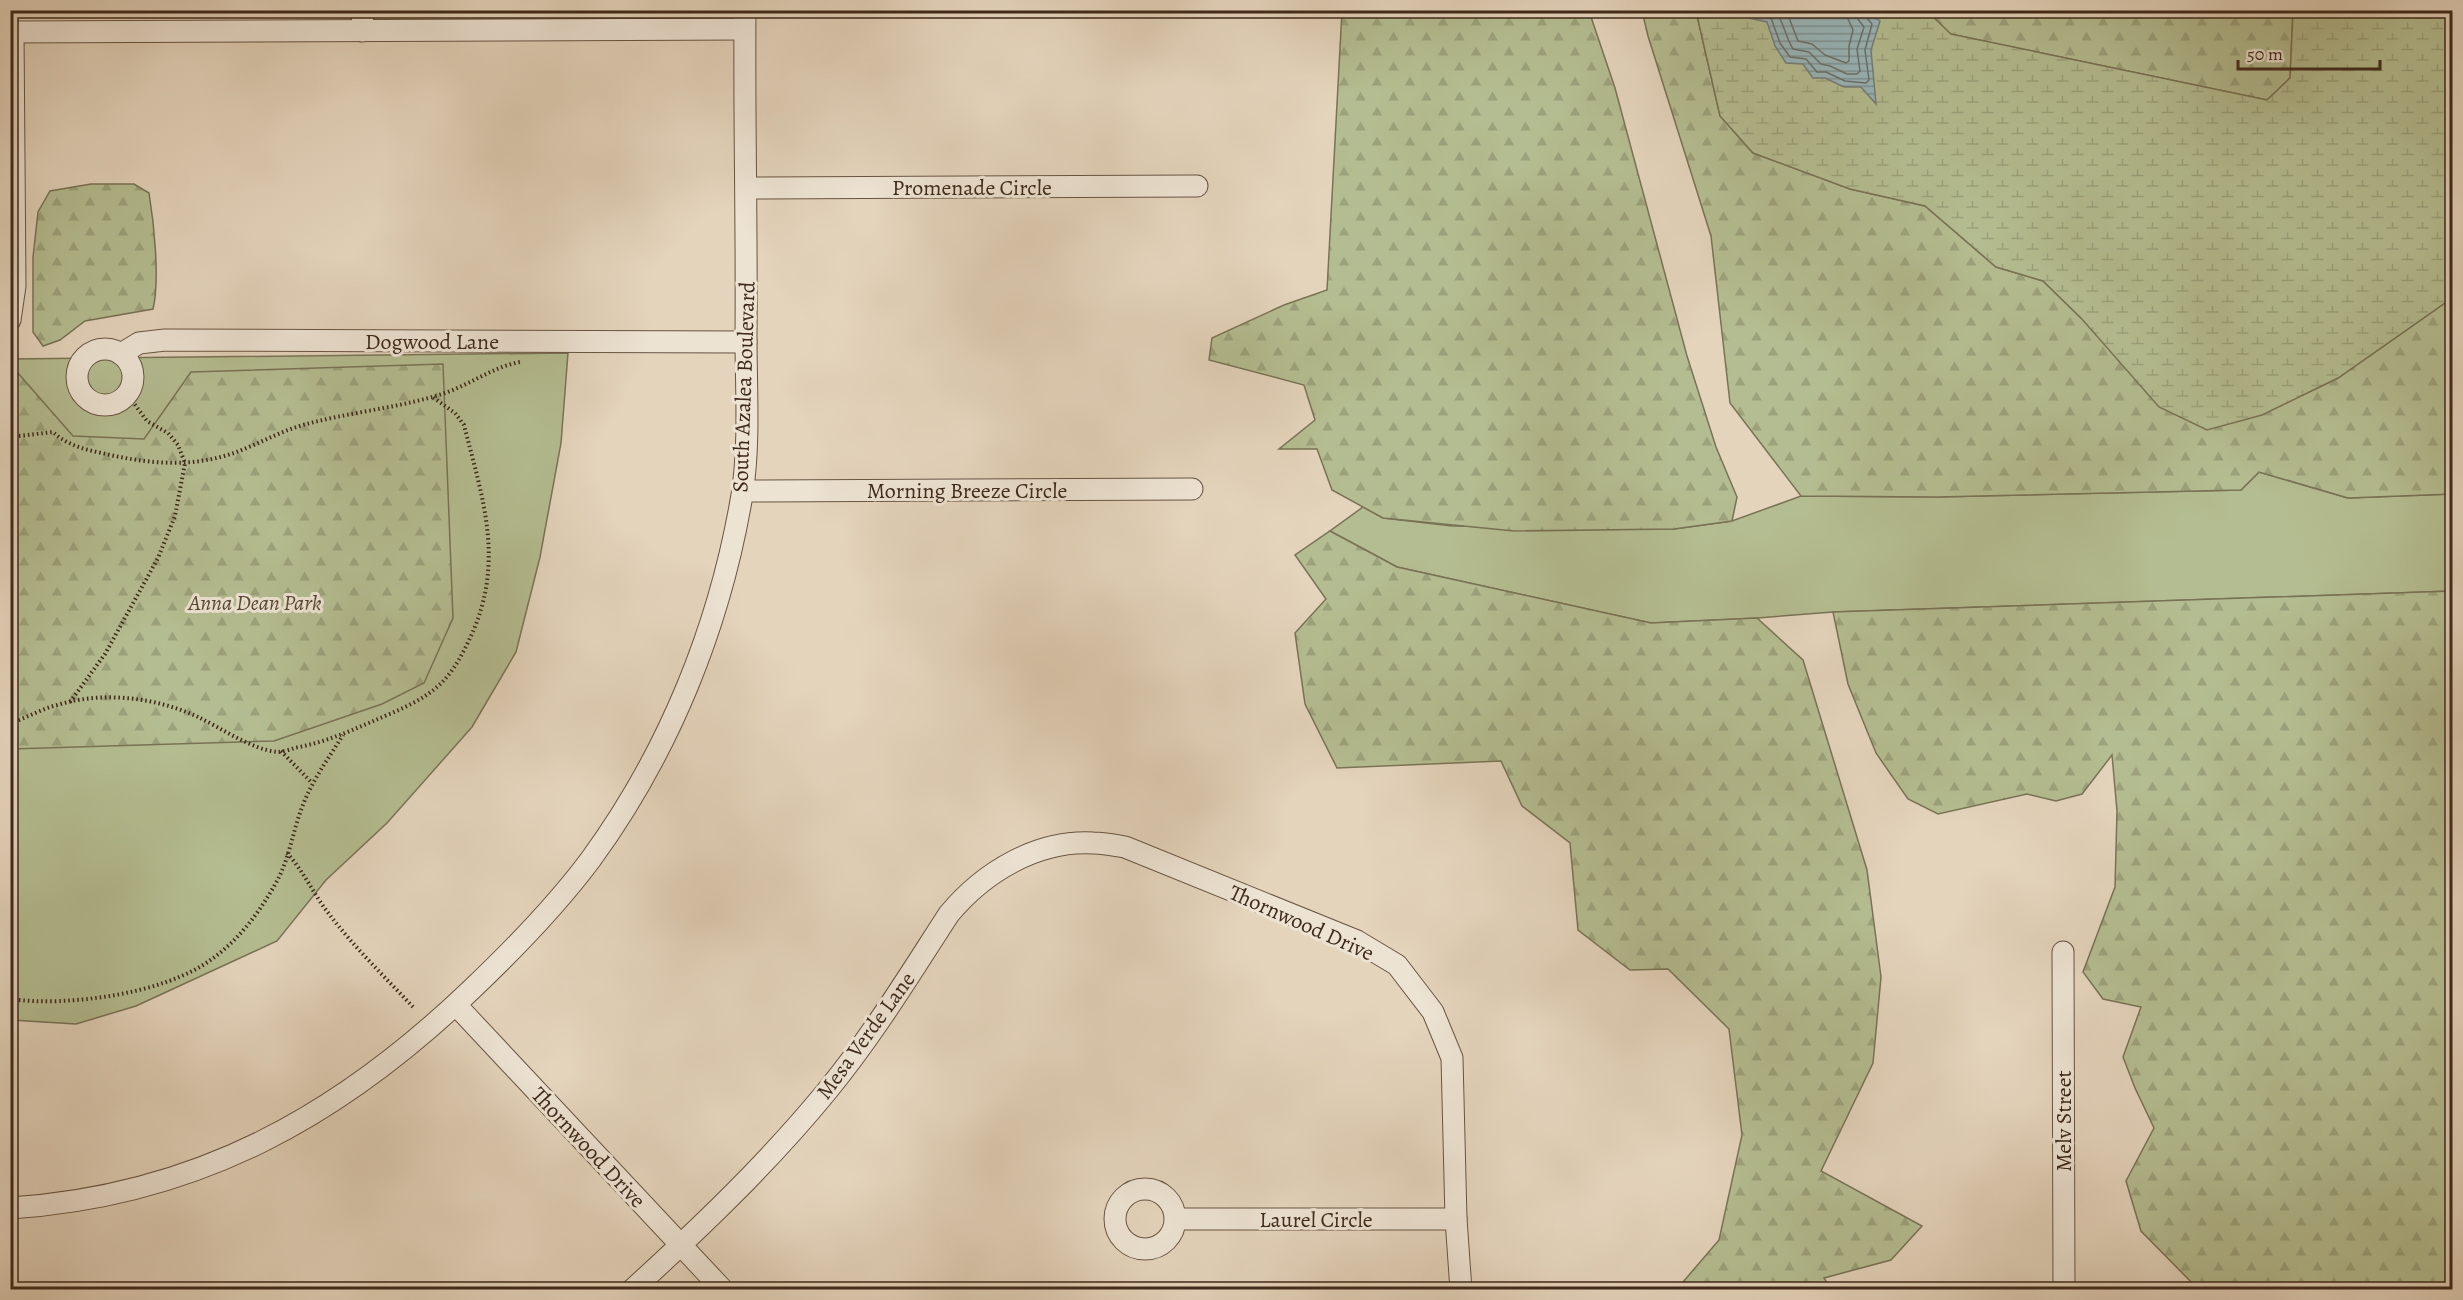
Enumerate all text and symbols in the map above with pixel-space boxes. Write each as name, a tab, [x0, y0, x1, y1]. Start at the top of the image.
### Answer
scale bar	[2238, 33, 2380, 71]
text: 50 m	[2247, 42, 2283, 66]
street label: Promenade Circle	[892, 173, 1052, 203]
street label: South Azalea Boulevard	[725, 281, 763, 493]
street label: Dogwood Lane	[365, 327, 499, 357]
street label: Morning Breeze Circle	[867, 476, 1067, 506]
park label: Anna Dean Park	[187, 588, 322, 618]
street label: Thornwood Drive	[1224, 878, 1379, 968]
street label: Mesa Verde Lane	[809, 966, 922, 1105]
street label: Melv Street	[2049, 1070, 2079, 1172]
street label: Thornwood Drive	[524, 1081, 652, 1215]
street label: Laurel Circle	[1259, 1205, 1373, 1235]

